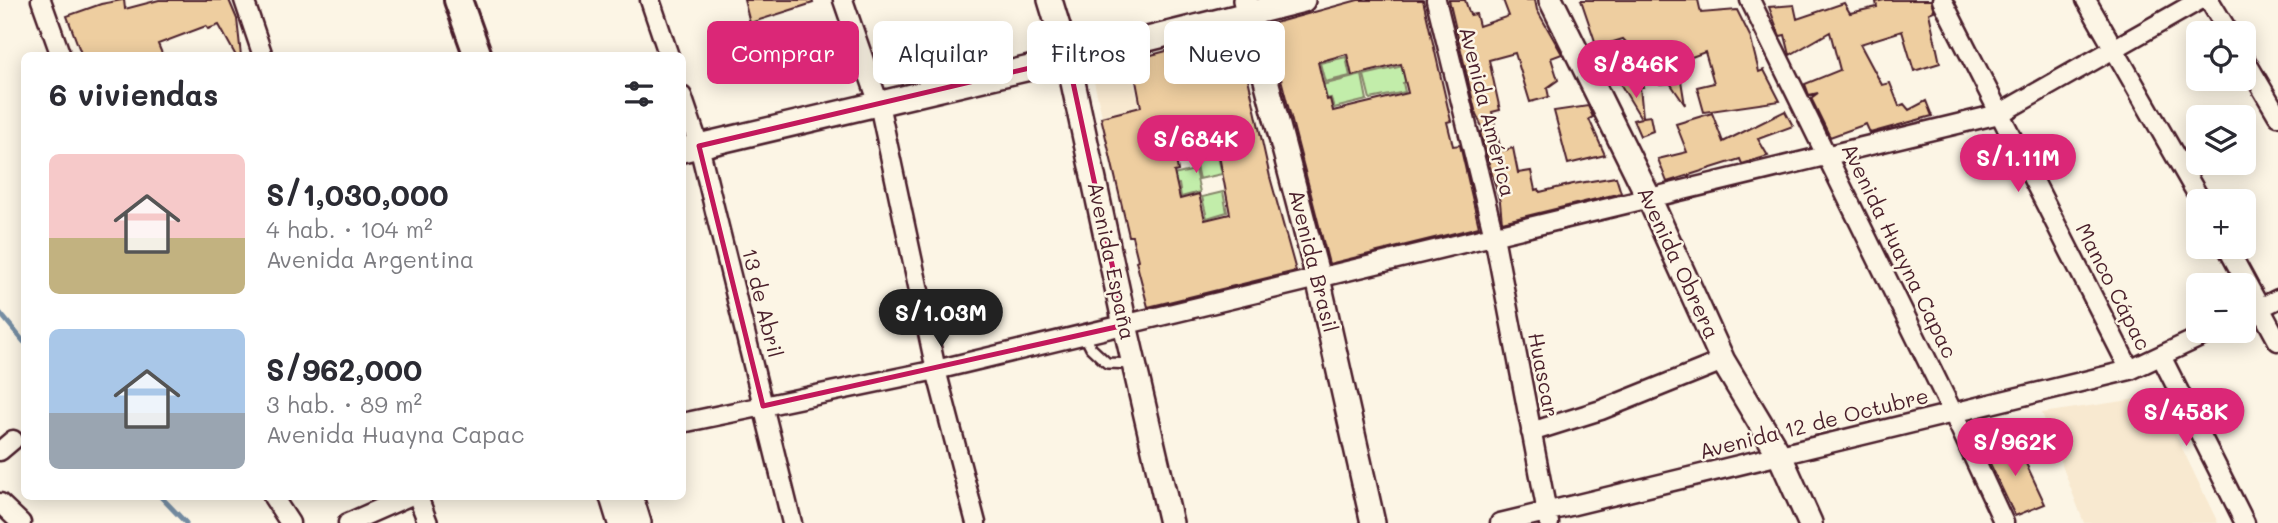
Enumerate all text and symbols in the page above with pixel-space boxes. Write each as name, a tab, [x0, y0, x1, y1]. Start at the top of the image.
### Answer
chip: Comprar	[707, 21, 859, 84]
chip: Alquilar	[873, 21, 1013, 84]
chip: Filtros	[1027, 21, 1150, 84]
chip: Nuevo	[1164, 21, 1285, 84]
map controls	[2186, 21, 2256, 343]
button: locate	[2186, 21, 2256, 91]
street label: Avenida América	[1454, 24, 1523, 200]
pin: S/846K	[1579, 41, 1693, 100]
text: S/846K	[1593, 48, 1679, 78]
text: 6 viviendas	[49, 74, 218, 114]
icon: filters	[620, 75, 658, 113]
button: layers	[2186, 105, 2256, 175]
pin: S/684K	[1139, 116, 1253, 175]
text: S/684K	[1153, 123, 1239, 153]
pin: S/1.11M	[1953, 134, 2083, 194]
street label: Avenida Huayna Capac	[1836, 138, 1964, 362]
text: S/1.11M	[1976, 142, 2060, 172]
text: S/1,030,000	[266, 174, 448, 214]
street label: Avenida España	[1083, 179, 1142, 342]
icon: home	[105, 182, 189, 266]
street label: Avenida Obrera	[1632, 182, 1726, 343]
street label: Avenida Brasil	[1284, 186, 1345, 335]
button: +	[2186, 189, 2256, 259]
text: 4 hab. · 104 m²	[266, 214, 433, 244]
street label: Manco Cápac	[2071, 218, 2158, 355]
text: Avenida Argentina	[266, 244, 474, 274]
street label: 13 de Abril	[737, 245, 790, 360]
button: −	[2186, 273, 2256, 343]
pin: S/1.03M	[876, 290, 1006, 349]
text: S/1.03M	[895, 297, 987, 327]
street label: Huascar	[1523, 330, 1566, 419]
text: S/962,000	[266, 349, 422, 389]
icon: home	[105, 357, 189, 441]
street label: Avenida 12 de Octubre	[1696, 381, 1931, 464]
pin: S/458K	[2129, 388, 2243, 448]
text: 3 hab. · 89 m²	[266, 389, 422, 419]
text: S/458K	[2143, 396, 2229, 426]
text: Avenida Huayna Capac	[266, 419, 525, 449]
pin: S/962K	[1958, 419, 2072, 478]
text: S/962K	[1973, 426, 2057, 456]

